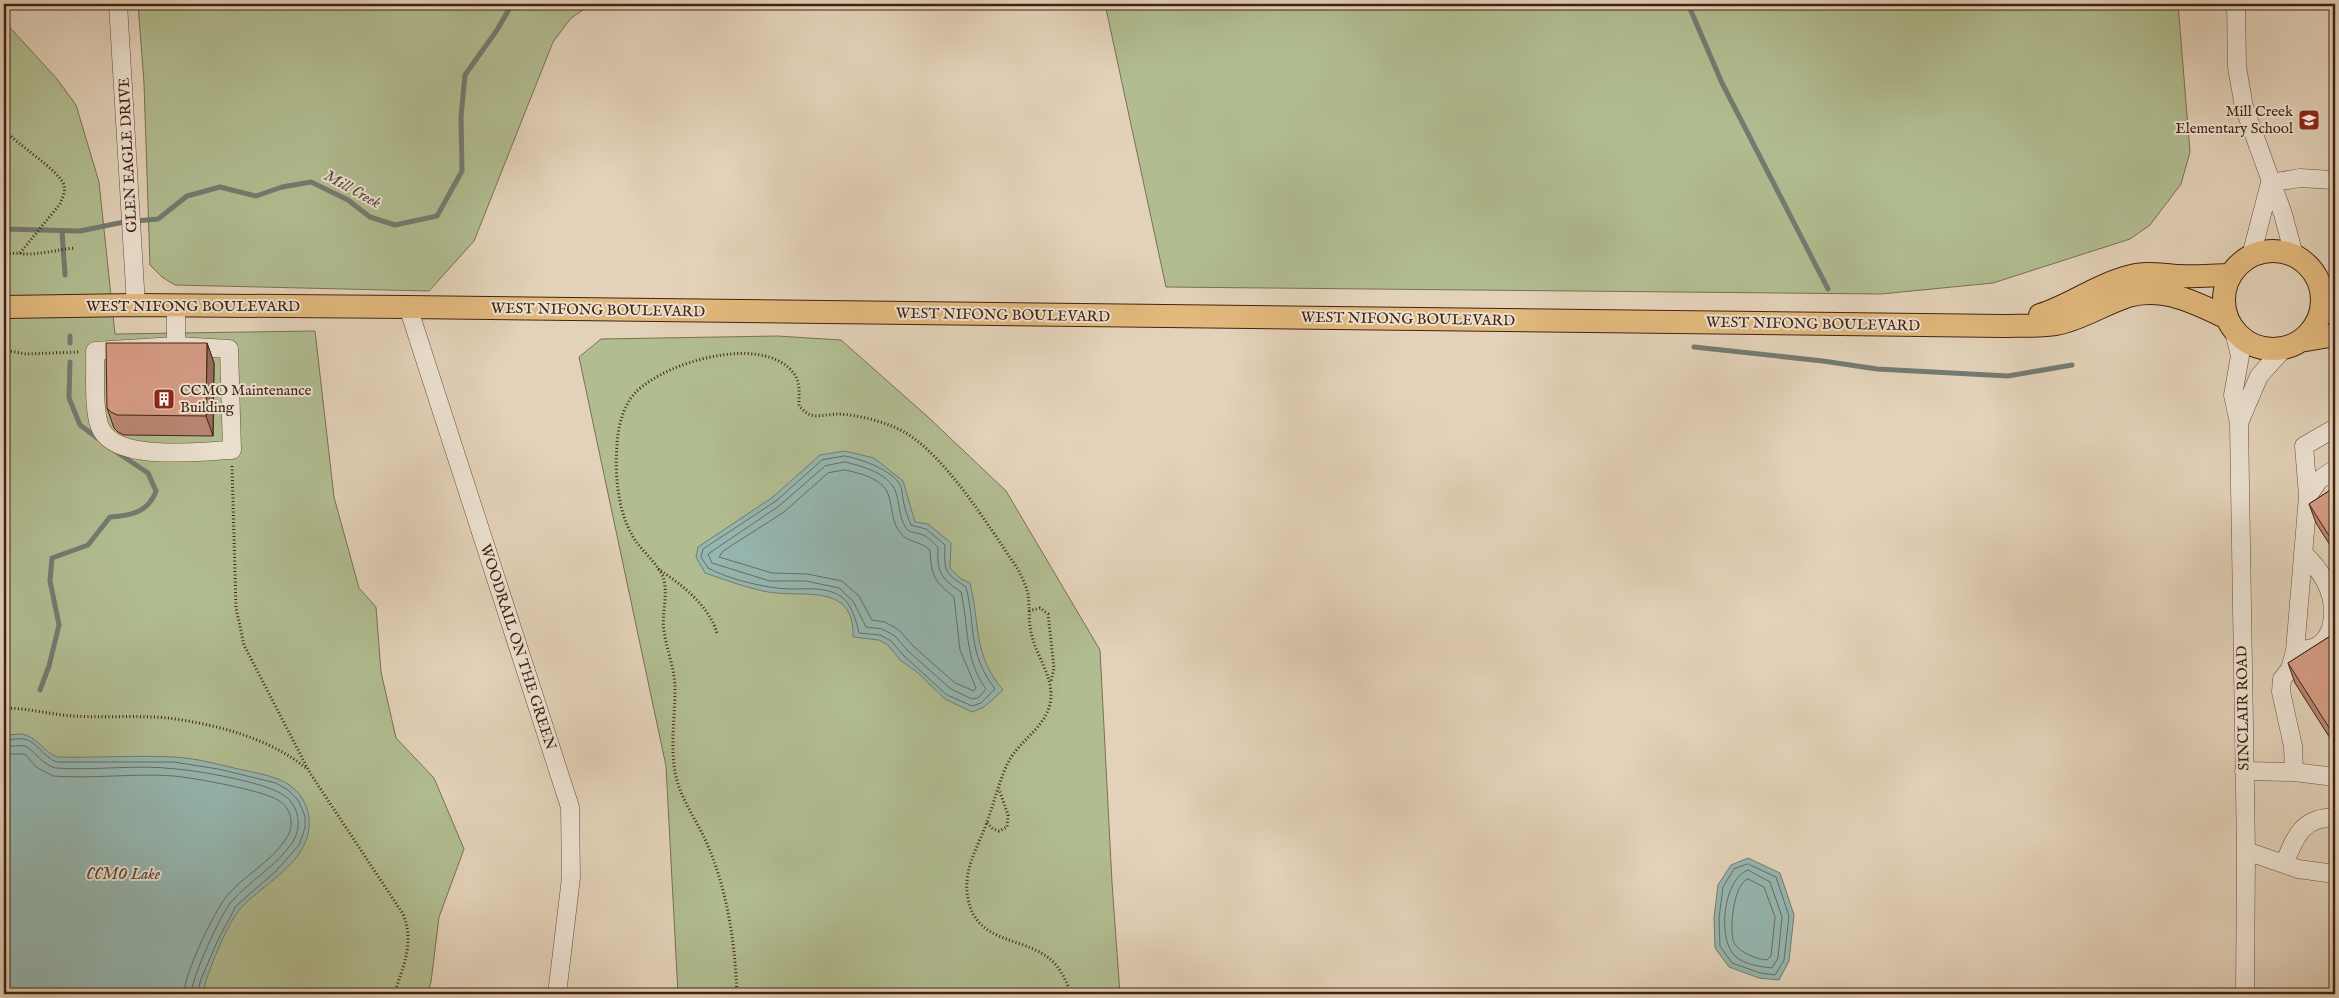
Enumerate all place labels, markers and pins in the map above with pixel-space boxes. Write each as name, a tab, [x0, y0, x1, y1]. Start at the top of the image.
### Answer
place label: Mill Creek Elementary School	[2175, 102, 2294, 138]
school or university icon: Mill Creek Elementary School	[2297, 108, 2321, 132]
place label: CCMO Maintenance Building	[180, 381, 312, 417]
building icon: CCMO Maintenance Building	[152, 387, 176, 411]

